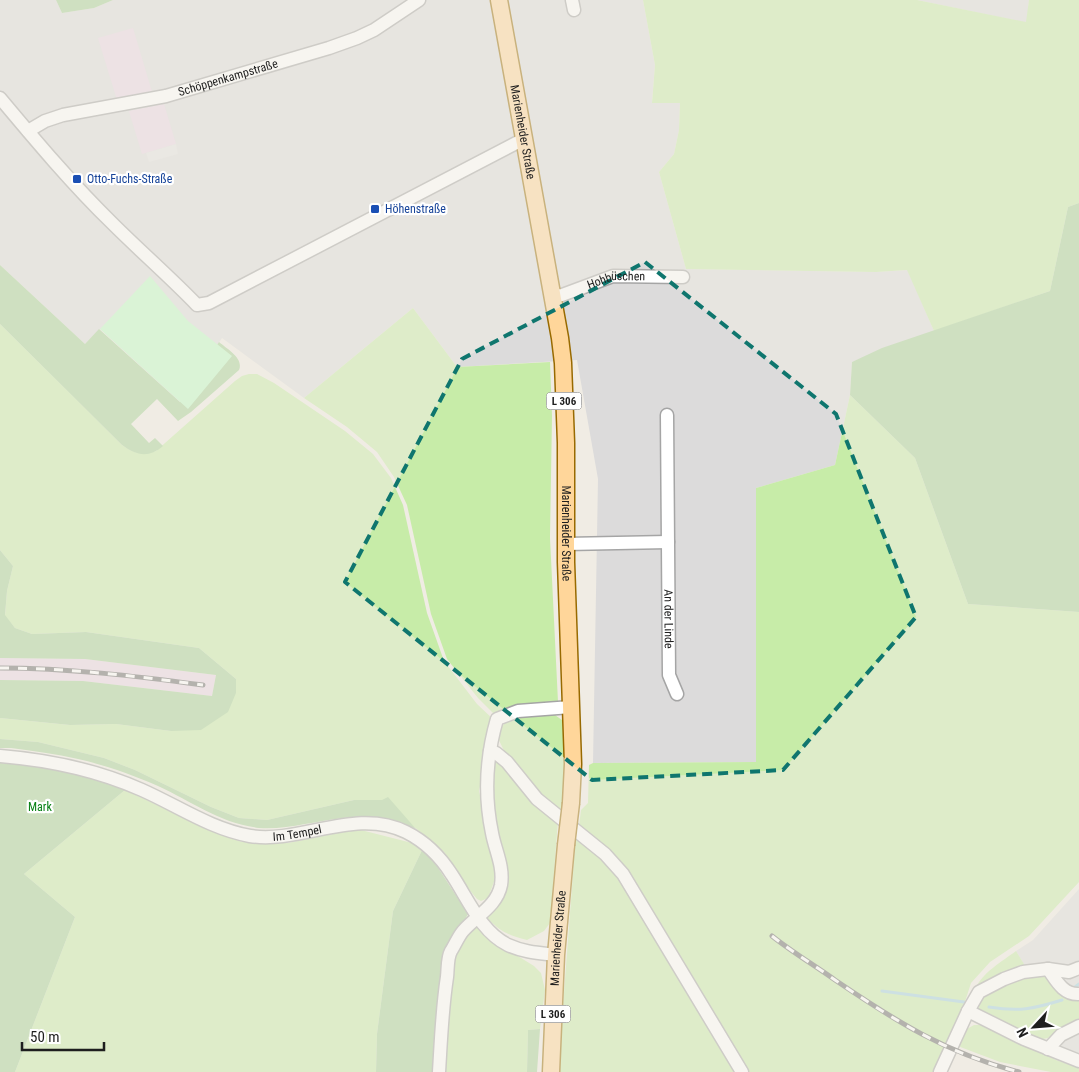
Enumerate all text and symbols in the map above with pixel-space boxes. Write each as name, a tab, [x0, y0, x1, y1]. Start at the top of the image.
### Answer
street label: Schöppenkampstraße	[176, 56, 280, 99]
street label: Marienheider Straße	[507, 84, 538, 181]
place label: Otto-Fuchs-Straße	[87, 172, 173, 186]
marker: Otto-Fuchs-Straße	[71, 173, 83, 185]
place label: Höhenstraße	[385, 202, 446, 216]
marker: Höhenstraße	[369, 203, 381, 215]
street label: Hohbüschen	[585, 269, 645, 292]
road number: L 306	[546, 392, 582, 410]
street label: Marienheider Straße	[559, 485, 574, 582]
street label: An der Linde	[661, 589, 676, 649]
park label: Mark	[28, 800, 53, 814]
street label: Im Tempel	[272, 822, 323, 844]
street label: Marienheider Straße	[548, 889, 569, 986]
north arrow	[1009, 1002, 1059, 1052]
road number: L 306	[536, 1006, 570, 1022]
scale bar	[22, 1020, 105, 1052]
text: N	[1013, 1025, 1031, 1040]
text: 50 m	[30, 1028, 60, 1046]

